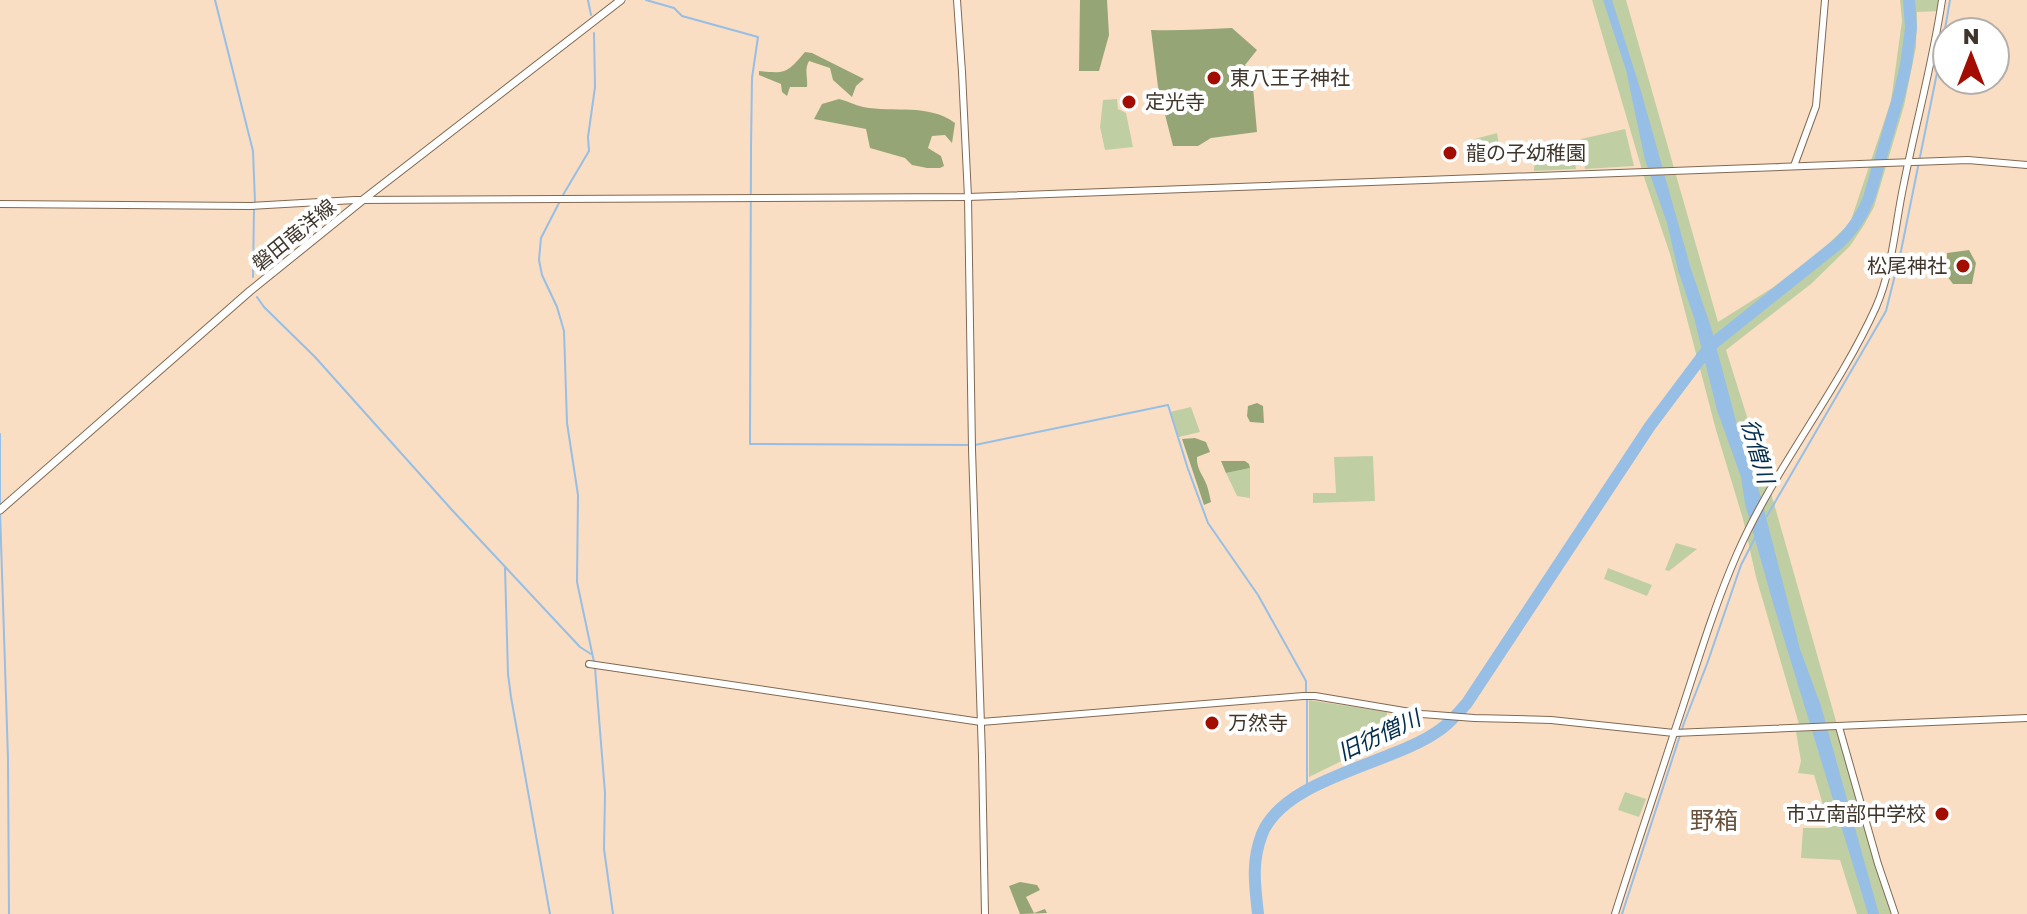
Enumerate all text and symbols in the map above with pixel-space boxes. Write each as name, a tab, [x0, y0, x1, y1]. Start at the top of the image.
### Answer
north arrow	[1931, 16, 2011, 96]
text: N	[1963, 22, 1979, 49]
place label: 東八王子神社	[1230, 65, 1350, 89]
marker: 東八王子神社	[1205, 69, 1223, 87]
place label: 定光寺	[1145, 89, 1205, 113]
marker: 定光寺	[1120, 93, 1138, 111]
place label: 龍の子幼稚園	[1466, 140, 1586, 164]
marker: 龍の子幼稚園	[1441, 144, 1459, 162]
street label: 磐田竜洋線	[247, 193, 340, 275]
place label: 松尾神社	[1867, 253, 1947, 277]
marker: 松尾神社	[1954, 257, 1972, 275]
water label: 彷僧川	[1736, 415, 1781, 488]
water label: 旧彷僧川	[1333, 703, 1426, 765]
place label: 万然寺	[1228, 710, 1288, 734]
marker: 万然寺	[1203, 714, 1221, 732]
place label: 市立南部中学校	[1786, 801, 1926, 825]
district label: 野箱	[1690, 805, 1738, 834]
marker: 市立南部中学校	[1933, 805, 1951, 823]

